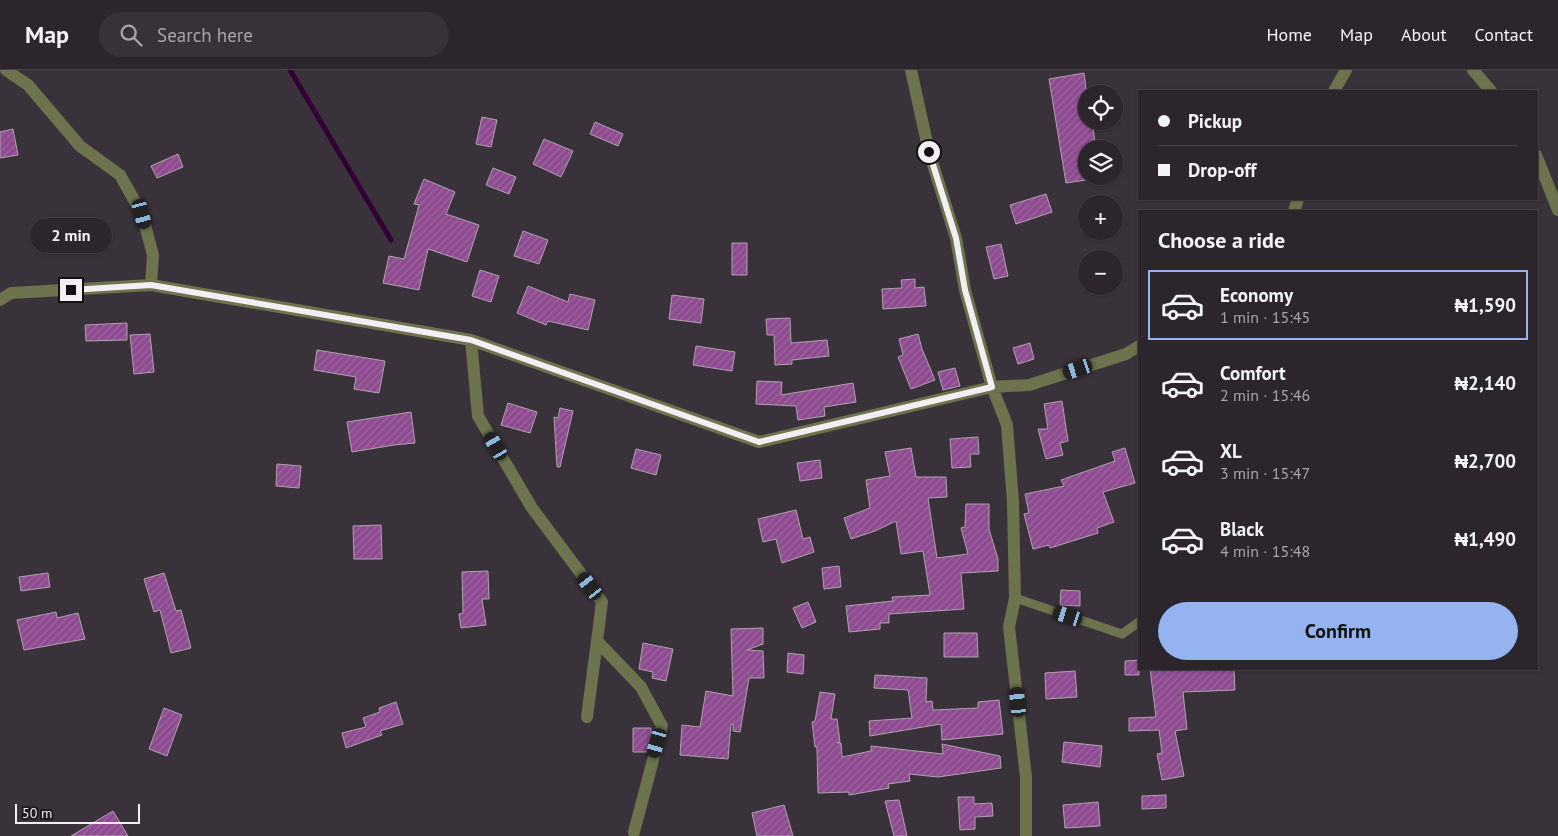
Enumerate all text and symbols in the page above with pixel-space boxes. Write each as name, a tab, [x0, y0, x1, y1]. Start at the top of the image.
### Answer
search box	[99, 12, 449, 57]
text: Map	[25, 19, 69, 50]
icon: search	[117, 21, 145, 49]
text: Search here	[157, 23, 253, 47]
text: Home	[1266, 23, 1312, 46]
text: Map	[1340, 23, 1373, 46]
text: About	[1401, 23, 1447, 46]
text: Contact	[1475, 23, 1533, 46]
map controls	[1078, 85, 1123, 295]
button: locate	[1078, 85, 1123, 130]
text: Pickup	[1188, 109, 1242, 133]
button: layers	[1078, 140, 1123, 185]
route start	[918, 141, 940, 163]
text: Drop-off	[1188, 158, 1256, 182]
button: +	[1078, 195, 1123, 240]
car	[130, 198, 153, 230]
callout: 2 min	[30, 218, 112, 252]
text: 2 min	[51, 225, 91, 245]
text: Choose a ride	[1158, 226, 1285, 254]
button: −	[1078, 250, 1123, 295]
route end	[60, 279, 82, 301]
icon: car	[1160, 283, 1205, 328]
text: Economy	[1220, 283, 1293, 307]
text: ₦1,590	[1454, 293, 1516, 317]
text: 1 min · 15:45	[1220, 307, 1310, 327]
car	[1061, 357, 1094, 381]
icon: car	[1160, 361, 1205, 406]
text: Comfort	[1220, 361, 1286, 385]
text: ₦2,140	[1454, 371, 1516, 395]
text: 2 min · 15:46	[1220, 385, 1310, 405]
car	[482, 429, 509, 463]
icon: car	[1160, 439, 1205, 484]
text: XL	[1220, 439, 1242, 463]
text: ₦2,700	[1454, 449, 1516, 473]
text: 3 min · 15:47	[1220, 463, 1310, 483]
icon: car	[1160, 517, 1205, 562]
text: Black	[1220, 517, 1264, 541]
text: ₦1,490	[1454, 527, 1516, 551]
text: 4 min · 15:48	[1220, 541, 1310, 561]
car	[574, 570, 605, 602]
button: Confirm	[1158, 602, 1518, 660]
car	[1051, 604, 1084, 628]
car	[1008, 686, 1027, 718]
car	[645, 727, 668, 759]
scale bar	[15, 801, 140, 824]
text: 50 m	[22, 804, 52, 822]

